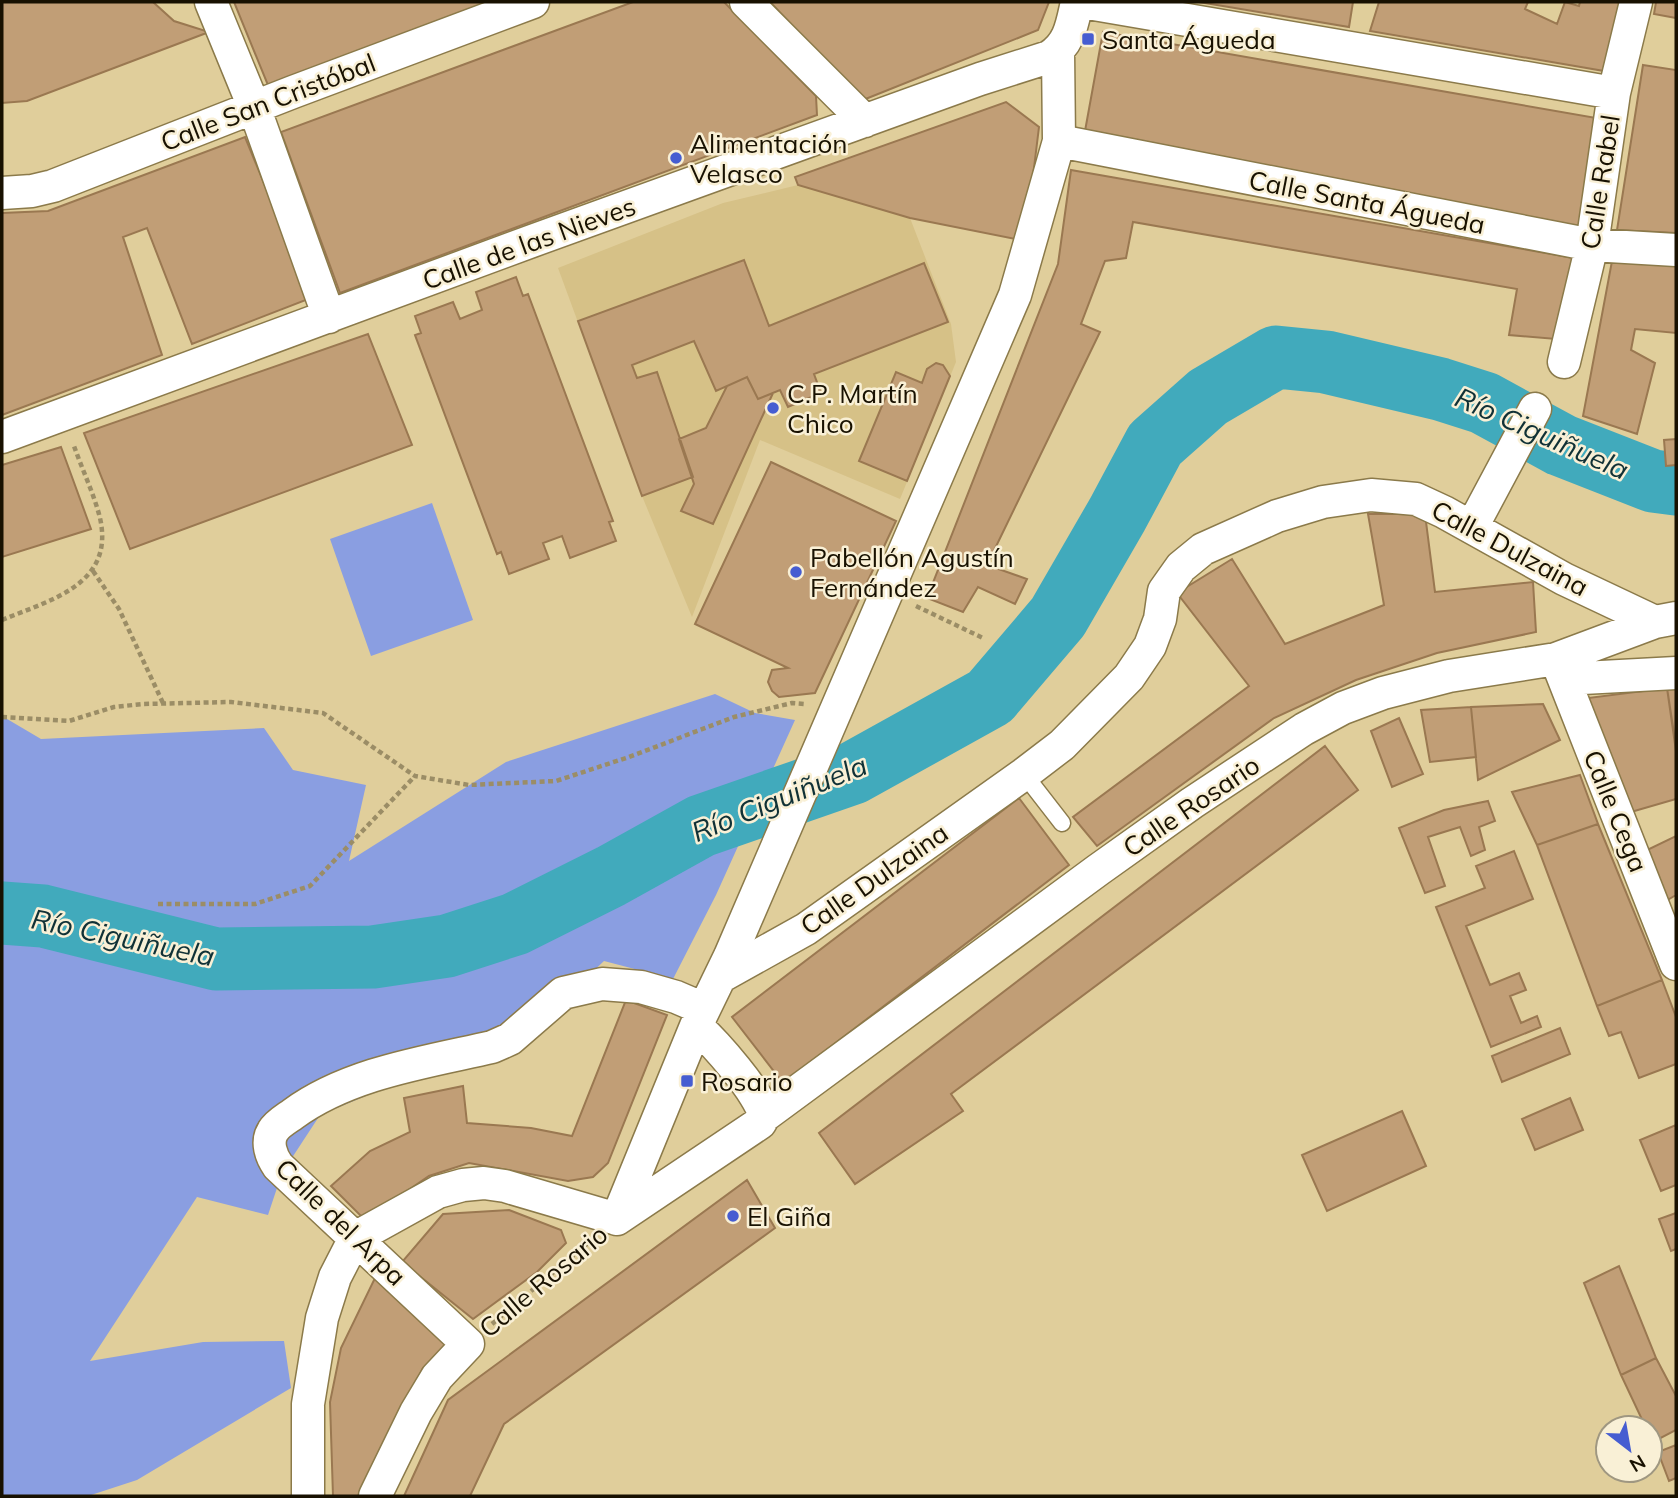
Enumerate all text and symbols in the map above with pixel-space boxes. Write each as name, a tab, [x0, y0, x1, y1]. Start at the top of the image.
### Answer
place label: Santa Águeda	[1102, 23, 1276, 56]
marker: Santa Águeda	[1080, 31, 1096, 47]
street label: Calle San Cristóbal	[156, 46, 380, 158]
street label: Calle Rabel	[1573, 112, 1627, 252]
place label: Alimentación Velasco	[690, 127, 848, 190]
marker: Alimentación Velasco	[668, 150, 684, 166]
street label: Calle Santa Águeda	[1246, 163, 1488, 241]
street label: Calle de las Nieves	[418, 189, 640, 297]
place label: C.P. Martín Chico	[787, 377, 918, 440]
water label: Río Ciguiñuela	[1450, 379, 1634, 487]
marker: C.P. Martín Chico	[765, 400, 781, 416]
street label: Calle Dulzaina	[1426, 493, 1594, 603]
place label: Pabellón Agustín Fernández	[810, 541, 1014, 604]
marker: Pabellón Agustín Fernández	[788, 564, 804, 580]
street label: Calle Cega	[1577, 745, 1655, 877]
water label: Río Ciguiñuela	[686, 747, 872, 849]
street label: Calle Rosario	[1116, 748, 1266, 864]
street label: Calle Dulzaina	[794, 816, 954, 942]
water label: Río Ciguiñuela	[28, 901, 218, 973]
place label: Rosario	[701, 1065, 793, 1098]
marker: Rosario	[679, 1073, 695, 1089]
street label: Calle del Arpa	[269, 1152, 413, 1292]
place label: El Giña	[747, 1200, 831, 1233]
marker: El Giña	[725, 1208, 741, 1224]
street label: Calle Rosario	[472, 1218, 614, 1344]
north arrow	[1594, 1414, 1664, 1484]
text: N	[1625, 1450, 1650, 1478]

